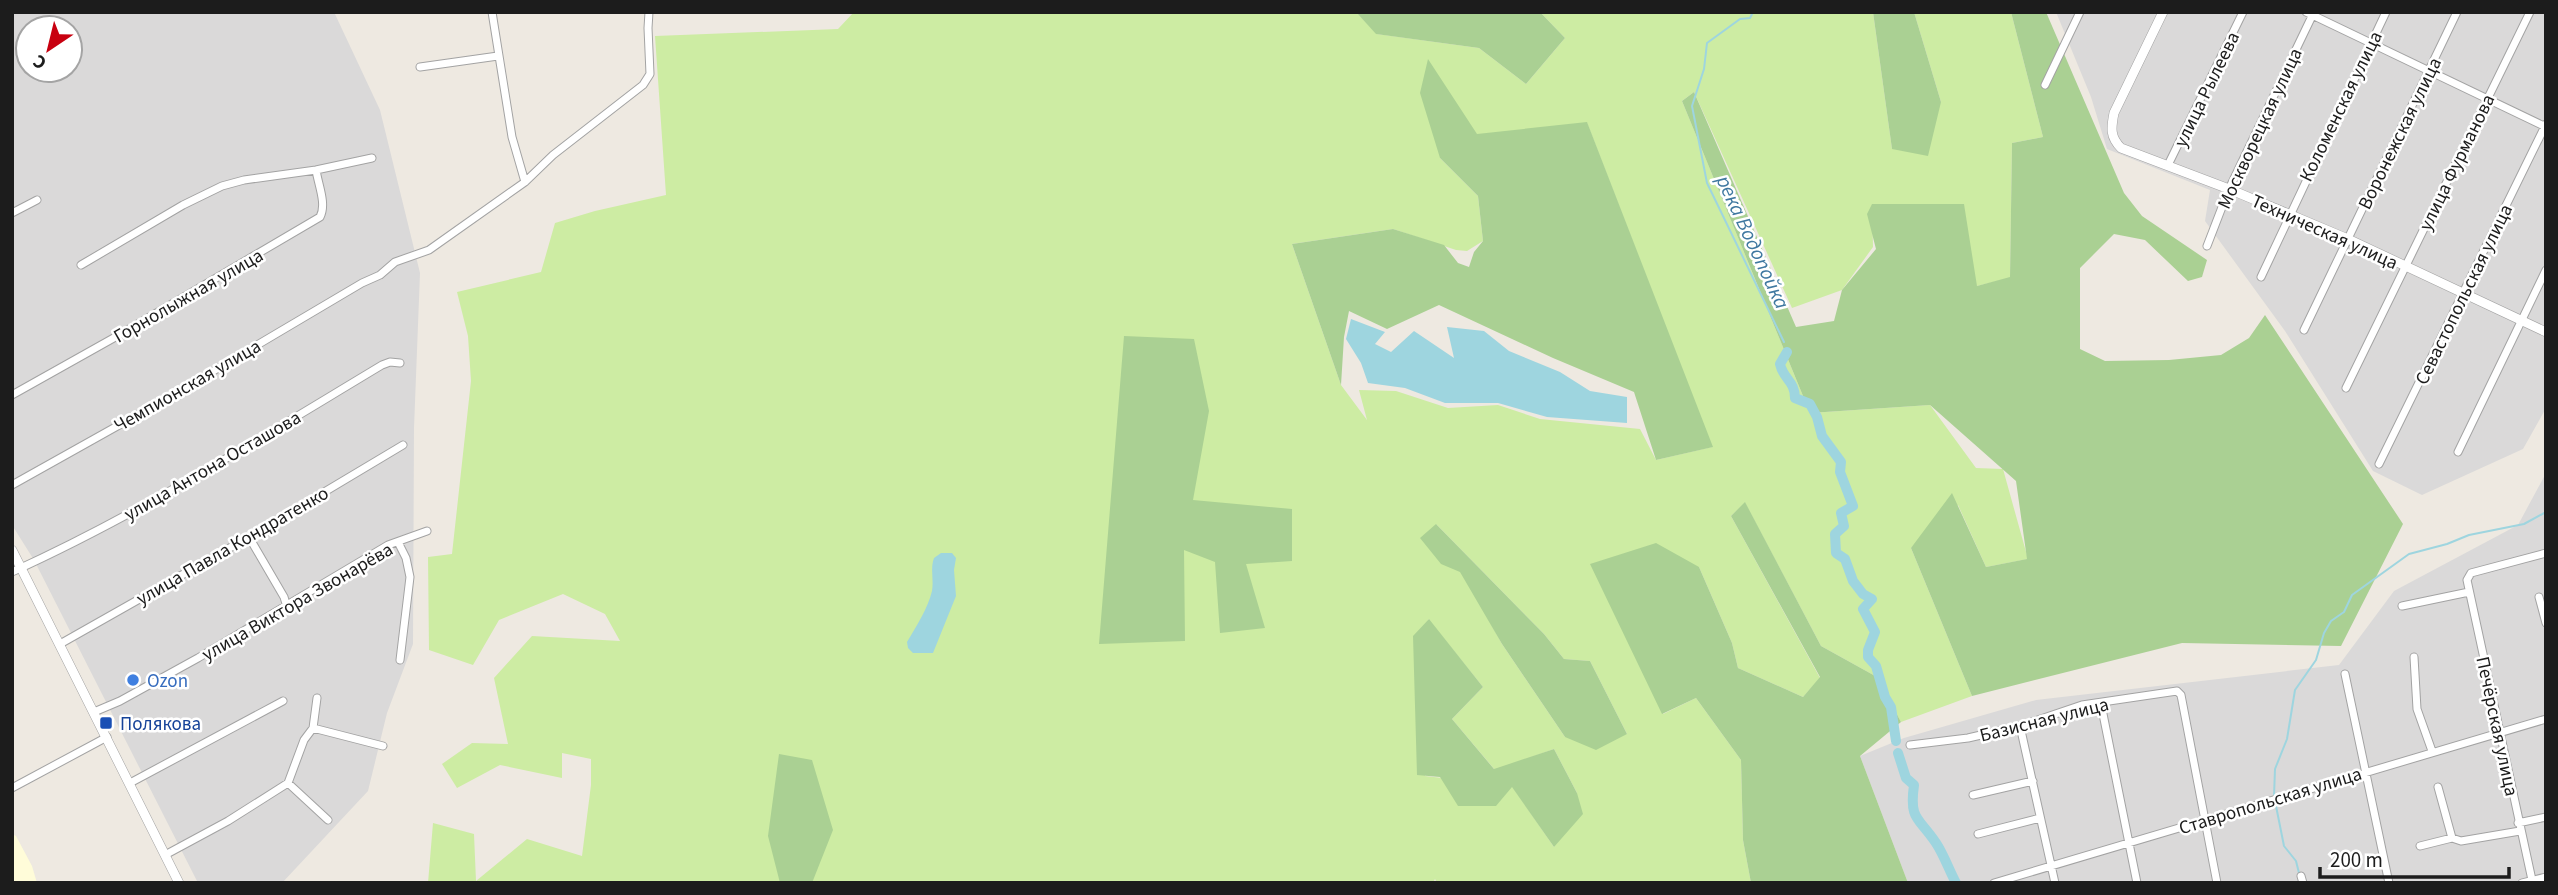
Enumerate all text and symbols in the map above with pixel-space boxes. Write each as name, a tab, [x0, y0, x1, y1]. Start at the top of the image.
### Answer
north arrow	[14, 14, 84, 84]
street label: улица Рылеева	[2168, 27, 2247, 152]
street label: Коломенская улица	[2293, 27, 2390, 187]
street label: Москворецкая улица	[2211, 44, 2310, 214]
text: С	[28, 47, 52, 76]
street label: Воронежская улица	[2352, 53, 2449, 214]
street label: улица Фурманова	[2413, 90, 2502, 235]
water label: река Водопойка	[1708, 169, 1797, 314]
street label: Техническая улица	[2247, 188, 2402, 277]
street label: Севастопольская улица	[2409, 200, 2520, 389]
street label: Горнолыжная улица	[109, 242, 269, 350]
street label: Чемпионская улица	[109, 333, 266, 439]
street label: улица Антона Осташова	[119, 405, 306, 528]
street label: улица Павла Кондратенко	[131, 480, 334, 613]
street label: улица Виктора Звонарёва	[197, 536, 398, 668]
street label: Печёрская улица	[2469, 654, 2525, 799]
place label: Ozon	[147, 668, 188, 695]
marker: Ozon	[125, 672, 141, 688]
street label: Базисная улица	[1977, 691, 2112, 750]
place label: Полякова	[120, 711, 201, 738]
marker: Полякова	[98, 715, 114, 731]
street label: Ставропольская улица	[2176, 761, 2365, 842]
scale bar	[2320, 836, 2509, 880]
text: 200 m	[2330, 845, 2383, 875]

